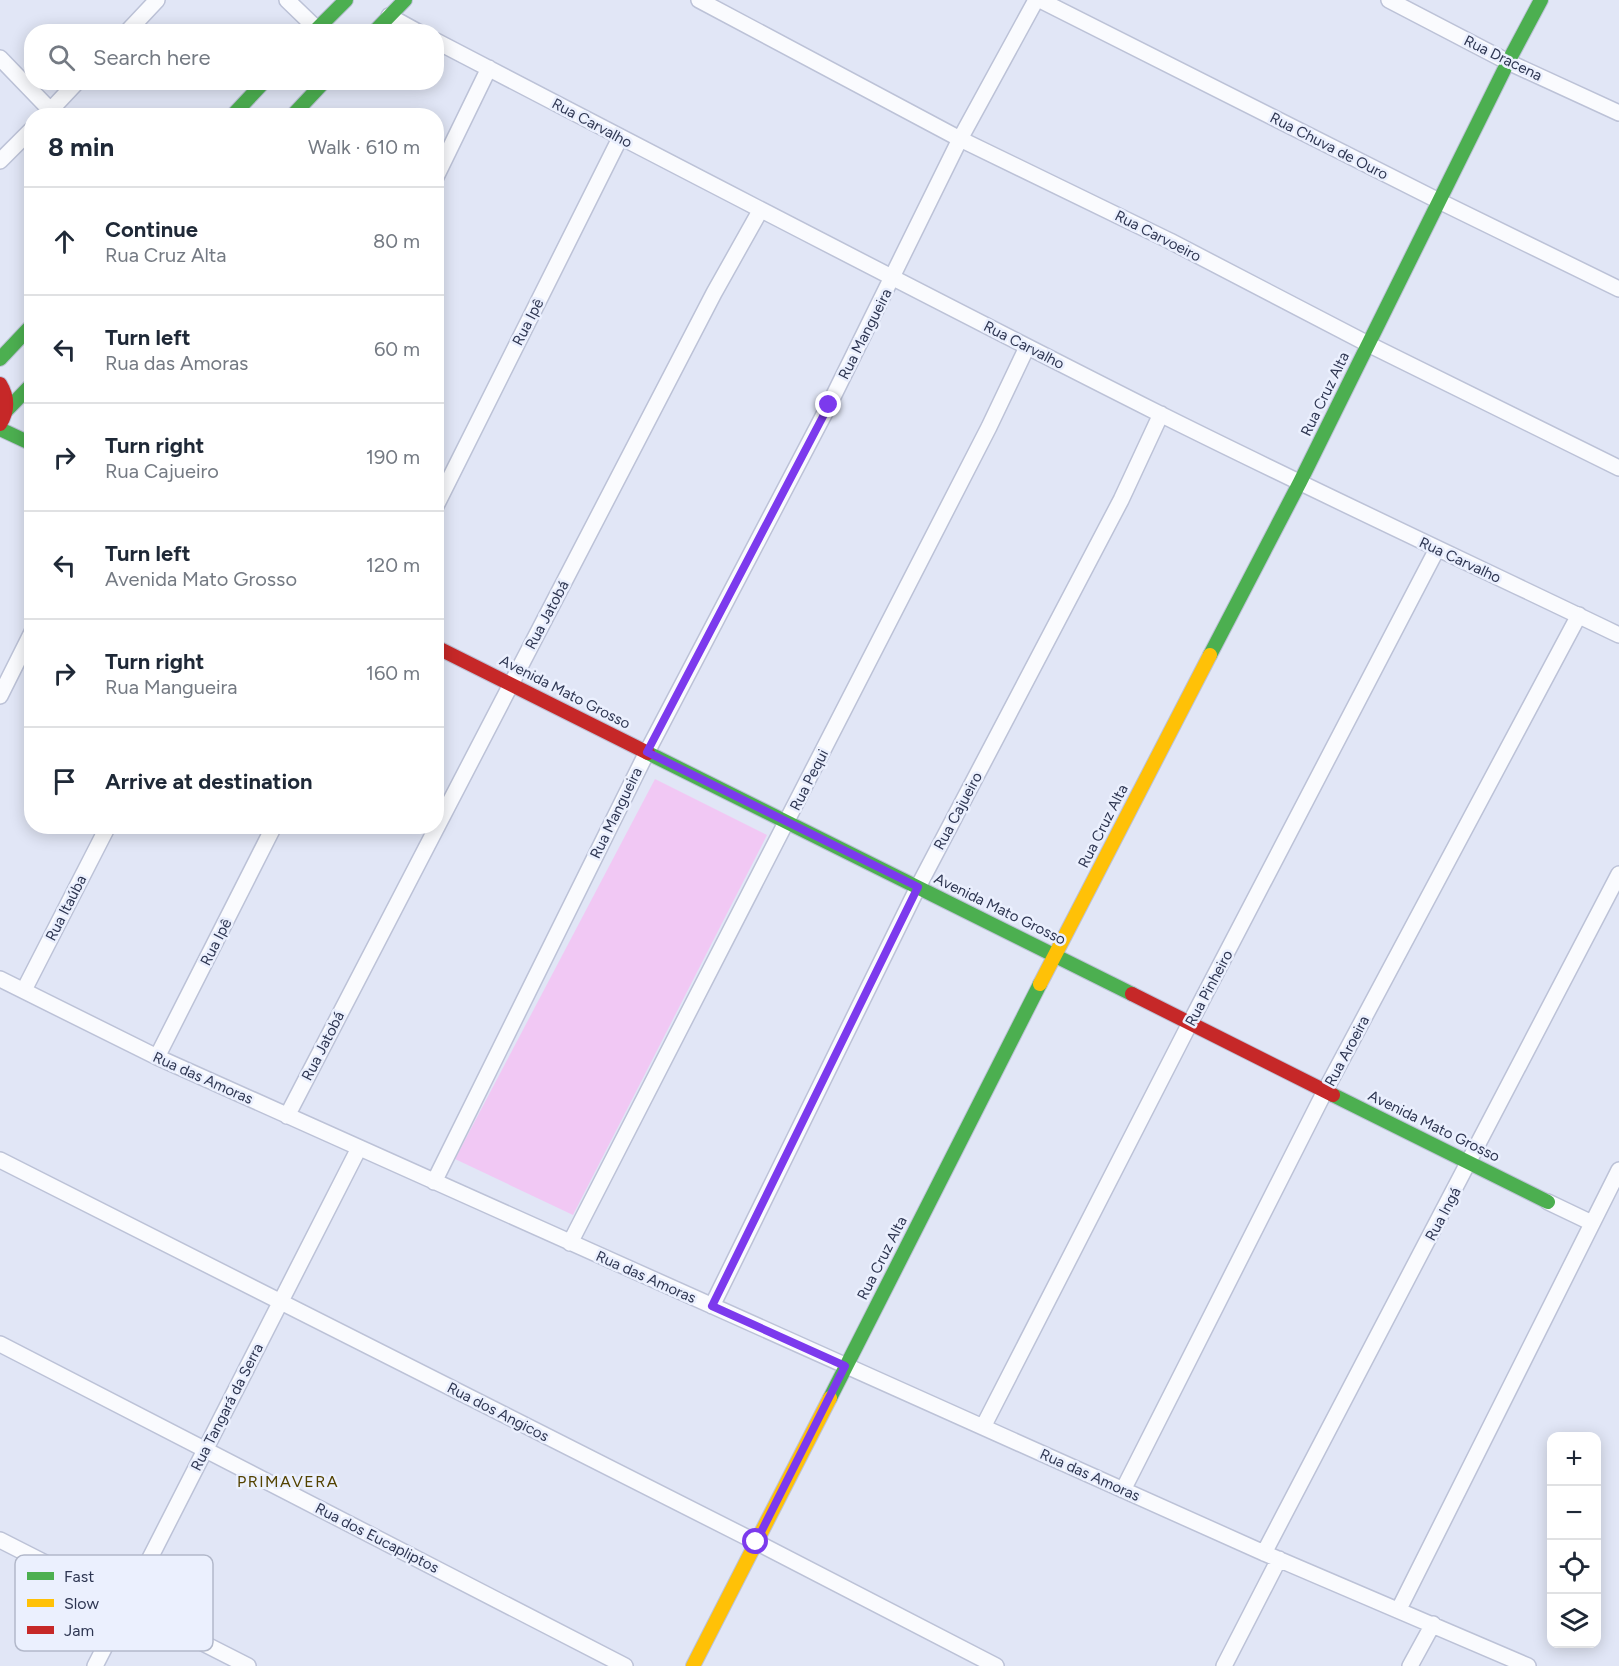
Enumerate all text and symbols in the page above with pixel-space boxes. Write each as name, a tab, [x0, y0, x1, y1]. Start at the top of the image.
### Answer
search box	[24, 24, 444, 90]
street label: Rua Dracena	[1461, 31, 1545, 85]
icon: search	[45, 41, 78, 74]
text: Search here	[93, 44, 211, 71]
street label: Rua Carvalho	[549, 94, 635, 152]
street label: Rua Chuva de Ouro	[1267, 108, 1391, 184]
text: 8 min	[48, 131, 114, 163]
text: Walk · 610 m	[308, 135, 420, 159]
street label: Rua Carvoeiro	[1112, 207, 1204, 266]
text: Continue	[105, 216, 198, 243]
icon: ahead	[48, 225, 81, 258]
text: 80 m	[373, 229, 420, 253]
text: Rua Cruz Alta	[105, 243, 227, 267]
street label: Rua Mangueira	[834, 286, 896, 382]
street label: Rua Ipê	[509, 296, 547, 348]
street label: Rua Carvalho	[981, 317, 1068, 373]
text: Turn left	[105, 324, 191, 351]
icon: left	[48, 333, 81, 366]
text: 60 m	[374, 337, 420, 361]
street label: Rua Cruz Alta	[1297, 349, 1353, 439]
text: Rua das Amoras	[105, 351, 248, 375]
route end	[815, 391, 841, 417]
text: Turn right	[105, 432, 204, 459]
icon: right	[48, 441, 81, 474]
text: 190 m	[366, 445, 420, 469]
text: Rua Cajueiro	[105, 459, 219, 483]
street label: Rua Carvalho	[1416, 533, 1504, 587]
text: Turn left	[105, 540, 191, 567]
icon: left	[48, 549, 81, 582]
text: 120 m	[366, 553, 420, 577]
text: Avenida Mato Grosso	[105, 567, 297, 591]
street label: Rua Jatobá	[521, 578, 573, 652]
text: Turn right	[105, 648, 204, 675]
street label: Avenida Mato Grosso	[497, 651, 634, 733]
icon: right	[48, 657, 81, 690]
text: 160 m	[366, 661, 420, 685]
text: Rua Mangueira	[105, 675, 238, 699]
street label: Rua Pequi	[786, 746, 832, 814]
street label: Rua Mangueira	[586, 764, 646, 862]
icon: arrive	[48, 765, 81, 798]
text: Arrive at destination	[105, 768, 313, 795]
street label: Rua Cajueiro	[930, 769, 986, 853]
street label: Rua Cruz Alta	[1074, 781, 1132, 871]
street label: Avenida Mato Grosso	[931, 869, 1069, 949]
street label: Rua Itaúba	[42, 872, 90, 944]
street label: Rua Ipê	[197, 916, 235, 968]
street label: Rua Pinheiro	[1181, 947, 1237, 1029]
street label: Rua Jatobá	[298, 1008, 348, 1084]
street label: Rua Aroeira	[1321, 1013, 1373, 1089]
street label: Rua das Amoras	[150, 1048, 256, 1108]
street label: Avenida Mato Grosso	[1365, 1086, 1503, 1166]
street label: Rua Ingá	[1421, 1184, 1465, 1244]
street label: Rua Cruz Alta	[853, 1213, 911, 1303]
street label: Rua das Amoras	[593, 1247, 699, 1307]
street label: Rua Tangará da Serra	[187, 1340, 267, 1474]
street label: Rua dos Angicos	[444, 1379, 552, 1445]
map controls	[1547, 1432, 1601, 1648]
button: +	[1547, 1432, 1601, 1486]
street label: Rua das Amoras	[1037, 1445, 1143, 1505]
district label: PRIMAVERA	[237, 1472, 339, 1491]
button: −	[1547, 1486, 1601, 1540]
street label: Rua dos Eucapliptos	[312, 1499, 442, 1577]
route start	[742, 1528, 768, 1554]
button: locate	[1547, 1540, 1601, 1594]
legend	[15, 1555, 213, 1651]
text: Fast	[64, 1567, 94, 1586]
text: Slow	[64, 1594, 99, 1613]
button: layers	[1547, 1594, 1601, 1648]
text: Jam	[64, 1621, 94, 1640]

